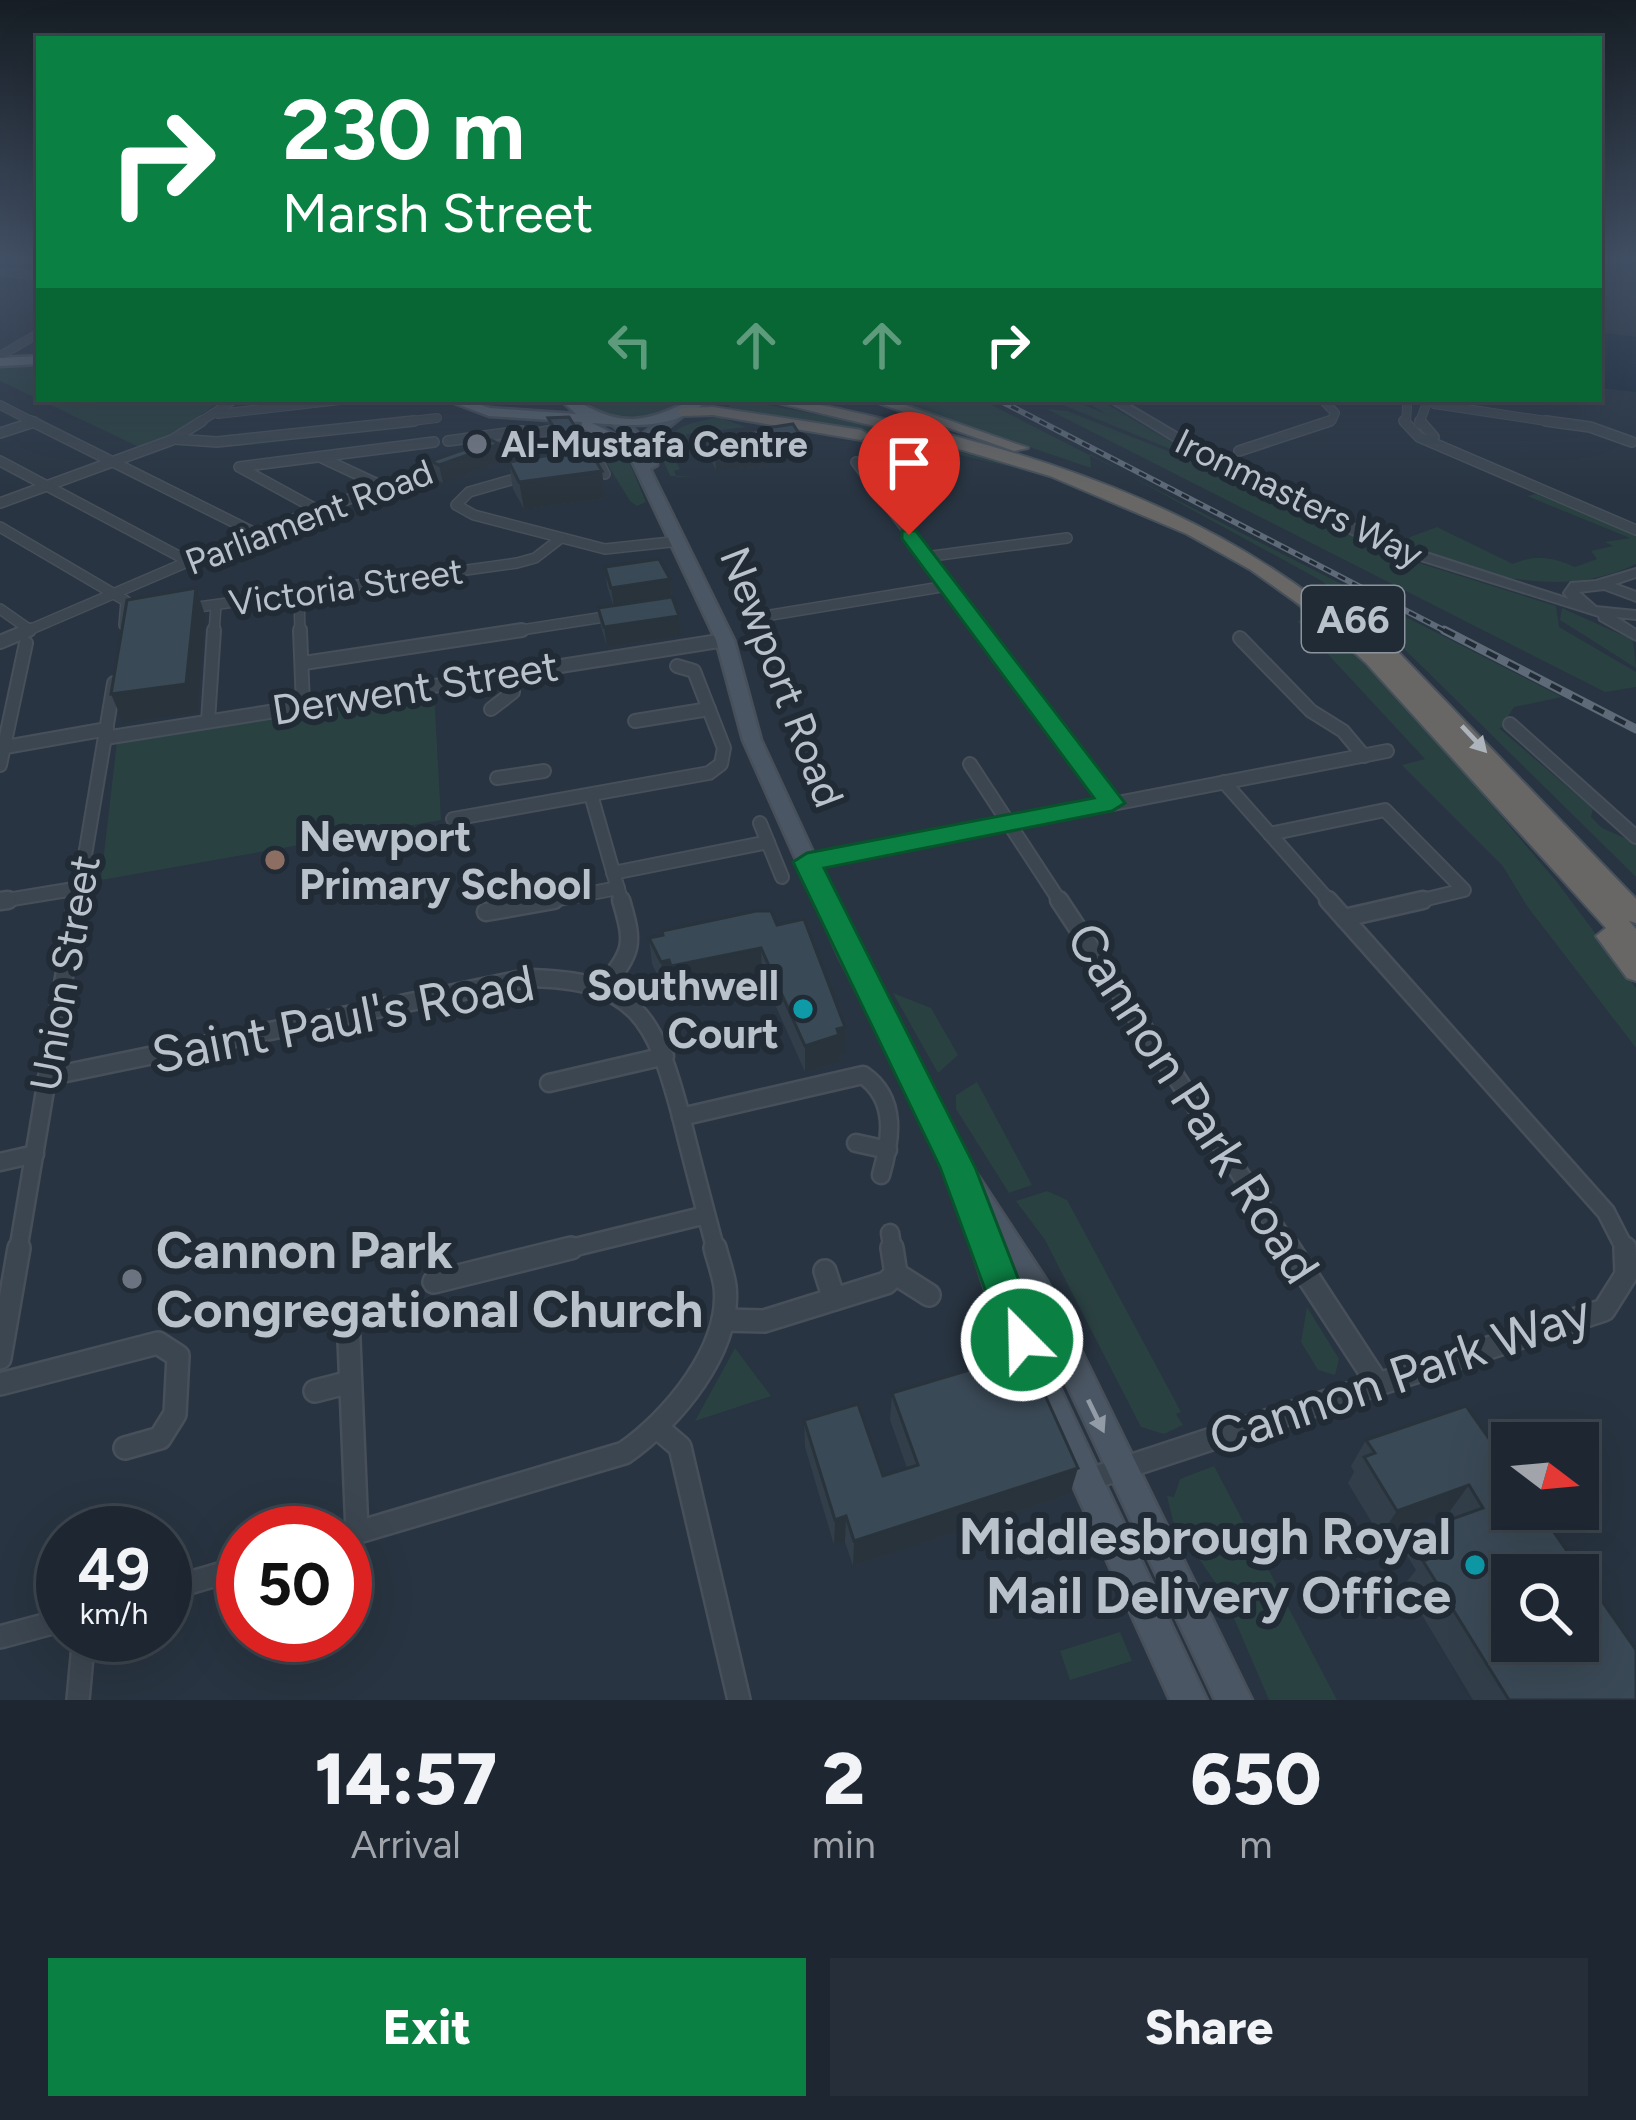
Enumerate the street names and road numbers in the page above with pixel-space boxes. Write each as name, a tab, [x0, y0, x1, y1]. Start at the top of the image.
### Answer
street label: Ironmasters Way	[1168, 420, 1430, 576]
street label: Parliament Road	[179, 450, 439, 584]
street label: Newport Road	[709, 540, 855, 814]
street label: Victoria Street	[226, 549, 466, 625]
road number: A66	[1302, 586, 1404, 652]
street label: Derwent Street	[268, 640, 562, 736]
street label: Union Street	[19, 851, 111, 1095]
street label: Cannon Park Road	[1054, 911, 1332, 1295]
street label: Saint Paul's Road	[147, 952, 539, 1086]
street label: Cannon Park Way	[1201, 1281, 1599, 1469]

